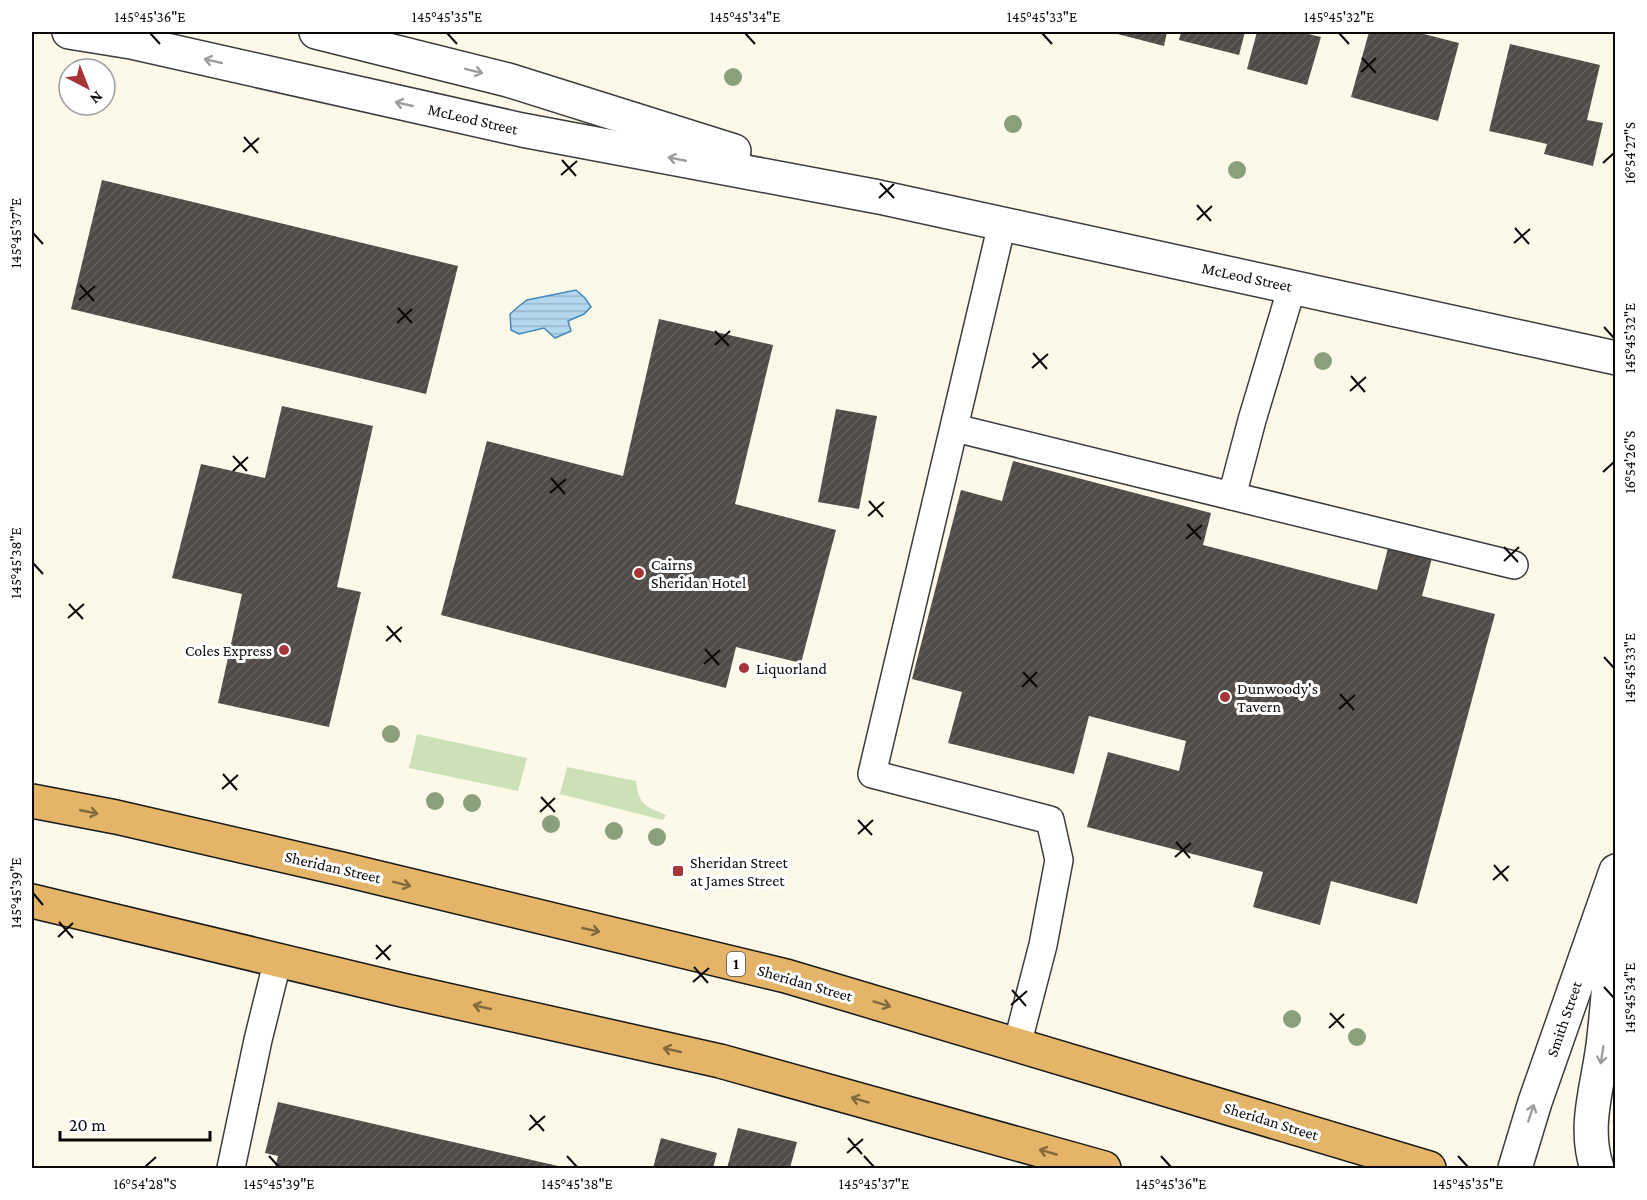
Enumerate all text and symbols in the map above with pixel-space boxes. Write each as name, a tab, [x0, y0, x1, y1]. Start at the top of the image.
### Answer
text: 145°45'36"E	[115, 9, 185, 25]
text: 145°45'35"E	[412, 9, 482, 25]
text: 145°45'34"E	[710, 9, 780, 25]
text: 145°45'33"E	[1007, 9, 1077, 25]
text: 145°45'32"E	[1304, 9, 1374, 25]
one-way arrow	[204, 55, 224, 66]
north arrow	[57, 57, 117, 117]
one-way arrow	[464, 66, 483, 78]
text: N	[87, 88, 106, 108]
one-way arrow	[394, 97, 413, 109]
street label: McLeod Street	[426, 100, 520, 138]
text: 16°54'27"S	[1622, 122, 1638, 184]
one-way arrow	[668, 153, 687, 164]
text: 145°45'37"E	[8, 198, 24, 268]
street label: McLeod Street	[1200, 259, 1294, 295]
text: 145°45'32"E	[1622, 303, 1638, 373]
text: 16°54'26"S	[1622, 431, 1638, 493]
text: 145°45'38"E	[8, 527, 24, 599]
place label: Cairns Sheridan Hotel	[651, 556, 746, 591]
marker: Cairns Sheridan Hotel	[632, 566, 646, 580]
text: 145°45'33"E	[1622, 633, 1638, 703]
place label: Coles Express	[185, 642, 272, 660]
marker: Coles Express	[277, 643, 291, 657]
place label: Liquorland	[756, 660, 828, 678]
marker: Liquorland	[737, 661, 751, 675]
place label: Dunwoody's Tavern	[1237, 680, 1318, 715]
marker: Dunwoody's Tavern	[1218, 690, 1232, 704]
one-way arrow	[79, 807, 98, 818]
street label: Sheridan Street	[283, 848, 383, 886]
place label: Sheridan Street at James Street	[690, 854, 789, 890]
text: 145°45'39"E	[8, 858, 24, 928]
marker: Sheridan Street at James Street	[671, 864, 685, 878]
one-way arrow	[392, 878, 411, 890]
one-way arrow	[582, 924, 601, 936]
road number: 1	[727, 952, 745, 976]
street label: Sheridan Street	[756, 961, 855, 1005]
text: 145°45'34"E	[1622, 963, 1638, 1033]
street label: Smith Street	[1543, 978, 1585, 1059]
one-way arrow	[872, 999, 891, 1010]
one-way arrow	[472, 1001, 491, 1013]
one-way arrow	[663, 1044, 682, 1055]
one-way arrow	[1596, 1044, 1607, 1064]
one-way arrow	[851, 1094, 870, 1105]
street label: Sheridan Street	[1222, 1099, 1321, 1144]
scale bar	[60, 1104, 210, 1142]
one-way arrow	[1527, 1104, 1538, 1122]
text: 20 m	[69, 1115, 106, 1135]
one-way arrow	[1039, 1146, 1058, 1157]
text: 16°54'28"S	[113, 1176, 177, 1192]
text: 145°45'39"E	[244, 1176, 314, 1192]
text: 145°45'38"E	[541, 1176, 613, 1192]
text: 145°45'37"E	[839, 1176, 909, 1192]
text: 145°45'36"E	[1136, 1176, 1206, 1192]
text: 145°45'35"E	[1433, 1176, 1503, 1192]

